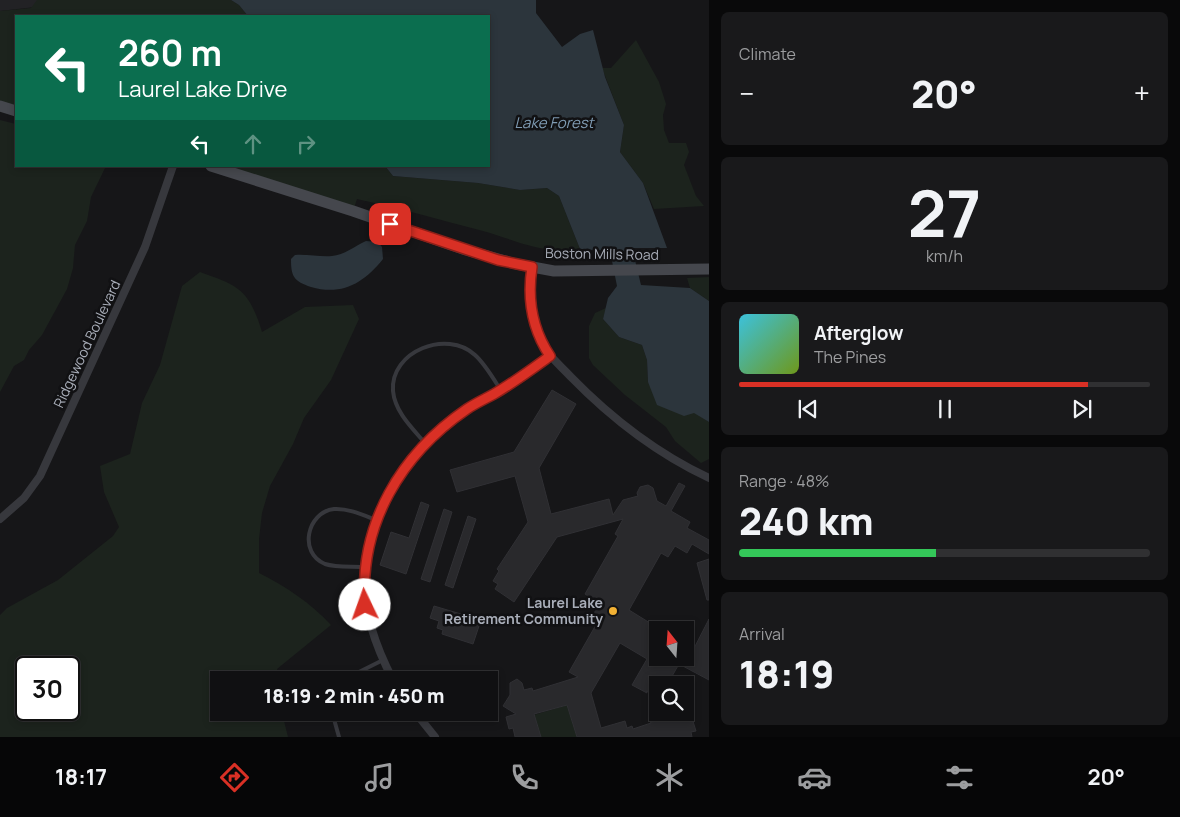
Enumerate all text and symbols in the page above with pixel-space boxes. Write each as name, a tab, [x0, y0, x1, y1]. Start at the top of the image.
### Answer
text: 260 m	[118, 29, 222, 77]
icon: left	[35, 35, 100, 100]
text: Climate	[739, 43, 796, 65]
text: 20°	[911, 67, 977, 119]
text: Laurel Lake Drive	[118, 74, 287, 104]
text: −	[739, 74, 754, 112]
text: +	[1134, 74, 1150, 112]
water label: Lake Forest	[514, 112, 596, 133]
icon: left	[186, 130, 214, 158]
icon: ahead	[239, 130, 267, 158]
icon: right	[292, 130, 320, 158]
text: 27	[908, 168, 981, 257]
pin	[369, 203, 411, 245]
icon: arrive	[376, 210, 404, 238]
street label: Boston Mills Road	[545, 243, 659, 264]
text: km/h	[926, 245, 963, 267]
street label: Ridgewood Boulevard	[49, 277, 124, 411]
text: Afterglow	[814, 320, 903, 346]
text: The Pines	[814, 346, 886, 368]
icon: previous	[794, 395, 822, 423]
icon: pause	[931, 395, 959, 423]
icon: next	[1068, 395, 1096, 423]
text: Range · 48%	[739, 470, 829, 492]
text: 240 km	[739, 494, 874, 546]
position arrow	[338, 578, 390, 630]
place label: Laurel Lake Retirement Community	[444, 593, 603, 628]
marker: Laurel Lake Retirement Community	[607, 605, 619, 617]
north arrow	[649, 621, 694, 666]
map controls	[649, 621, 694, 721]
text: Arrival	[739, 623, 785, 645]
text: 18:19	[739, 647, 834, 699]
speed limit sign: 30	[15, 656, 80, 721]
button: search	[649, 676, 694, 721]
text: 18:19 · 2 min · 450 m	[264, 683, 444, 709]
icon: directions	[217, 760, 252, 795]
icon: music	[362, 760, 397, 795]
icon: phone	[507, 760, 542, 795]
icon: climate	[652, 760, 687, 795]
icon: car	[797, 760, 832, 795]
icon: filters	[942, 760, 977, 795]
text: 18:17	[55, 762, 107, 792]
text: 20°	[1087, 762, 1125, 792]

